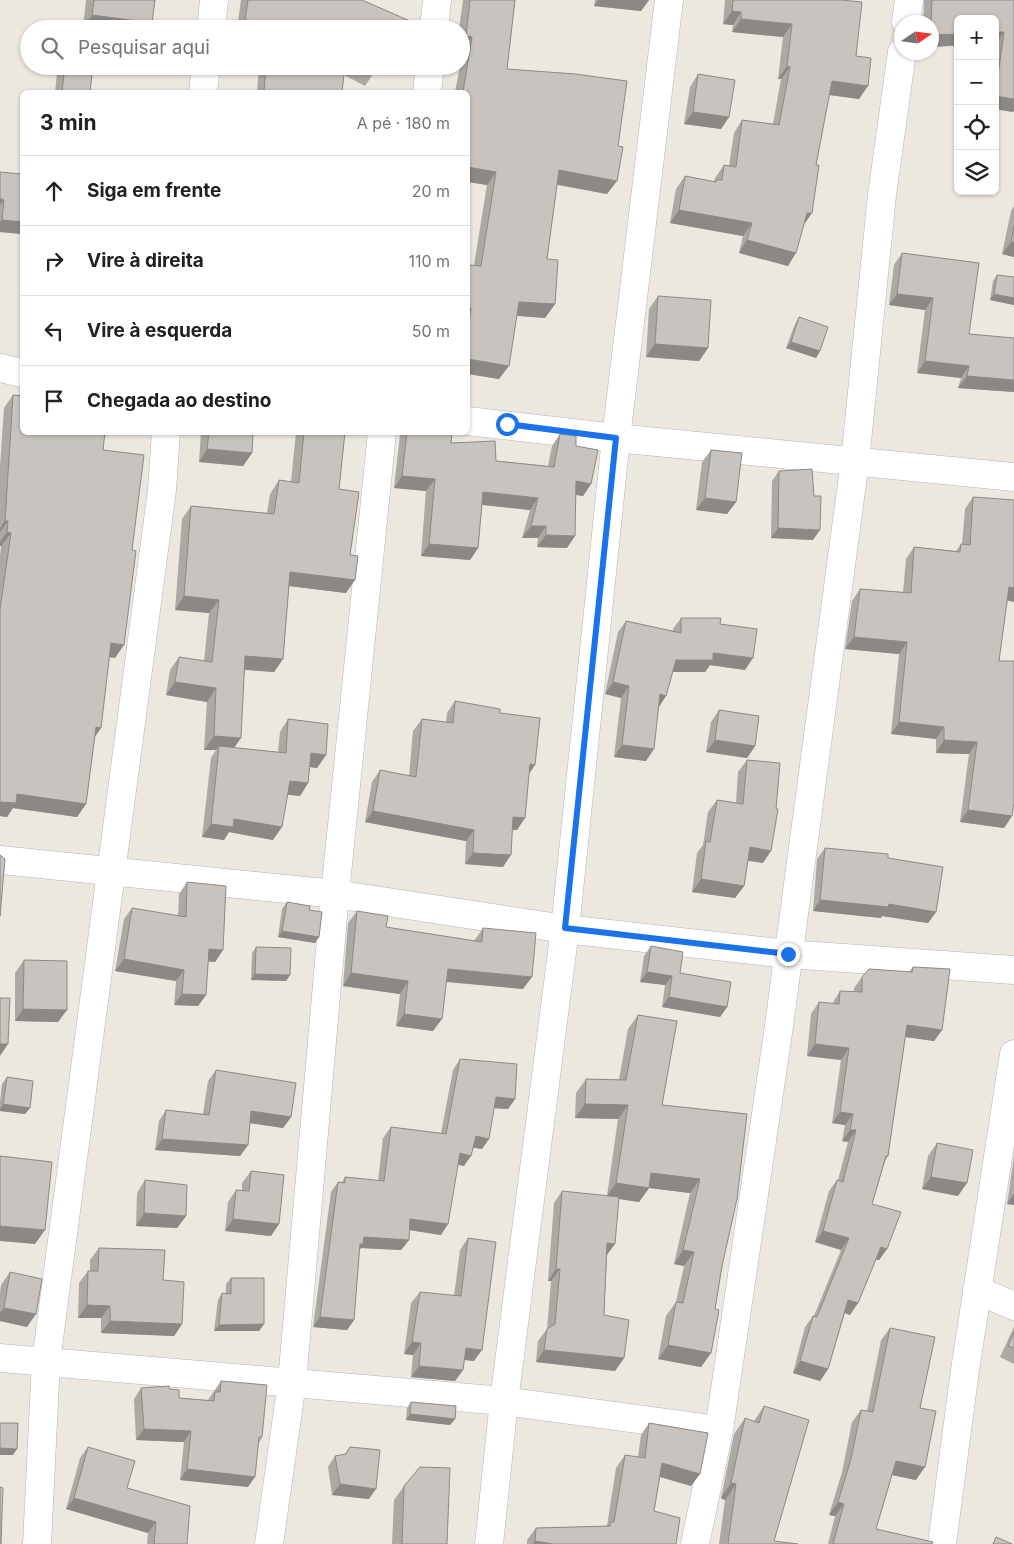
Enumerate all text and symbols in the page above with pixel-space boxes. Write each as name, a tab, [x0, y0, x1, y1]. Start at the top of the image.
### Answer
north arrow	[894, 15, 939, 60]
map controls	[954, 15, 999, 195]
button: +	[954, 15, 999, 60]
search box	[20, 20, 470, 75]
icon: search	[38, 34, 66, 62]
text: Pesquisar aqui	[78, 36, 210, 59]
button: −	[954, 60, 999, 105]
button: locate	[954, 105, 999, 150]
text: 3 min	[40, 110, 96, 135]
text: A pé · 180 m	[357, 113, 450, 133]
button: layers	[954, 150, 999, 195]
icon: ahead	[40, 177, 68, 205]
text: Siga em frente	[87, 179, 221, 202]
text: 20 m	[412, 181, 450, 201]
icon: right	[40, 247, 68, 275]
text: Vire à direita	[87, 249, 204, 272]
text: 110 m	[408, 251, 450, 271]
icon: left	[40, 317, 68, 345]
text: Vire à esquerda	[87, 319, 232, 342]
text: 50 m	[412, 321, 450, 341]
icon: arrive	[40, 387, 68, 415]
text: Chegada ao destino	[87, 389, 271, 412]
route start	[496, 413, 519, 436]
route end	[777, 943, 800, 966]

